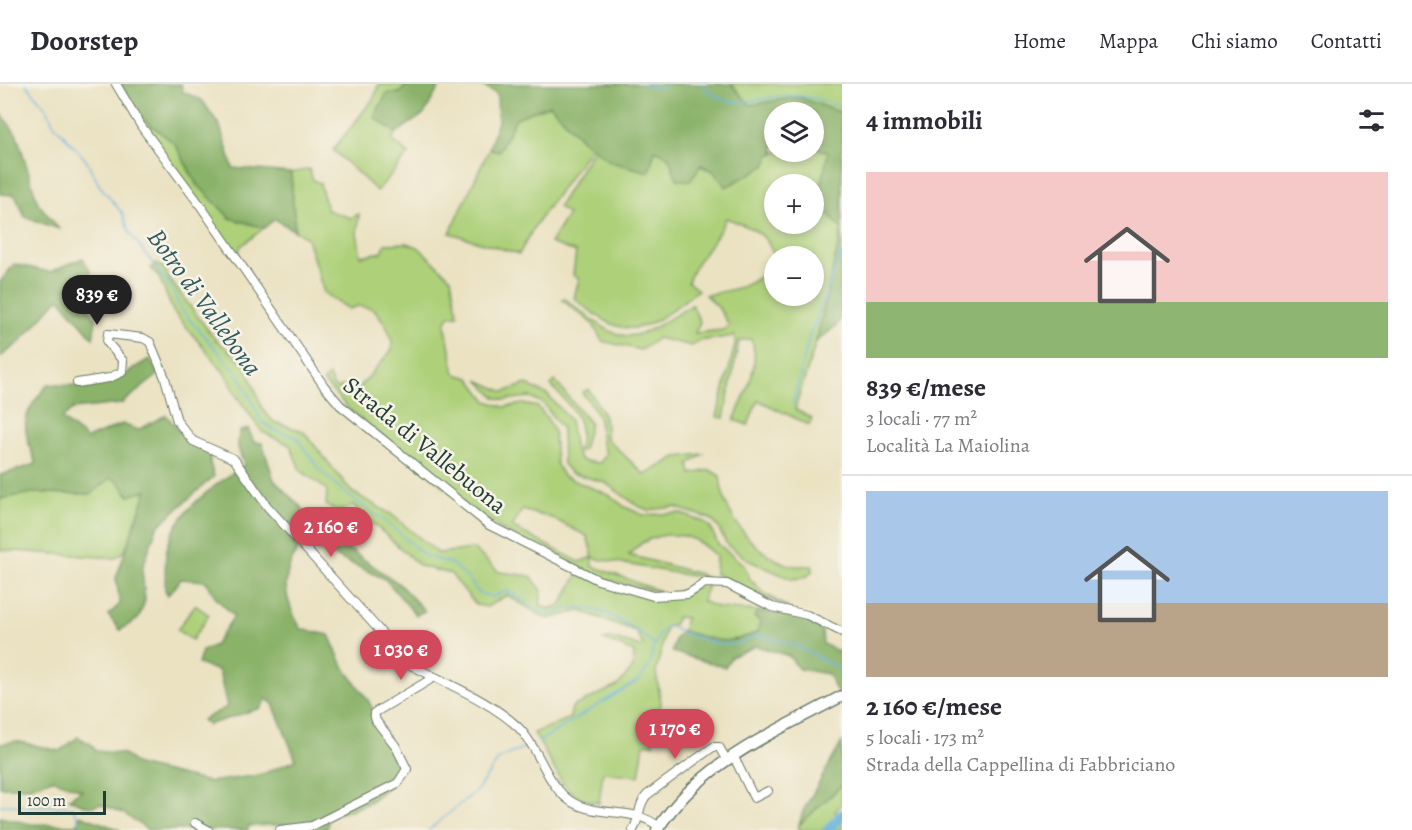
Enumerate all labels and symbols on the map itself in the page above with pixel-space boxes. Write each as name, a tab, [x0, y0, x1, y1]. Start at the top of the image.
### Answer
water label: Botro di Vallebona	[139, 221, 270, 383]
pin: 839 €	[55, 275, 139, 326]
street label: Strada di Vallebuona	[336, 369, 514, 521]
pin: 2 160 €	[276, 507, 386, 558]
pin: 1 030 €	[346, 630, 456, 681]
pin: 1 170 €	[620, 709, 730, 760]
scale bar	[18, 788, 106, 816]

